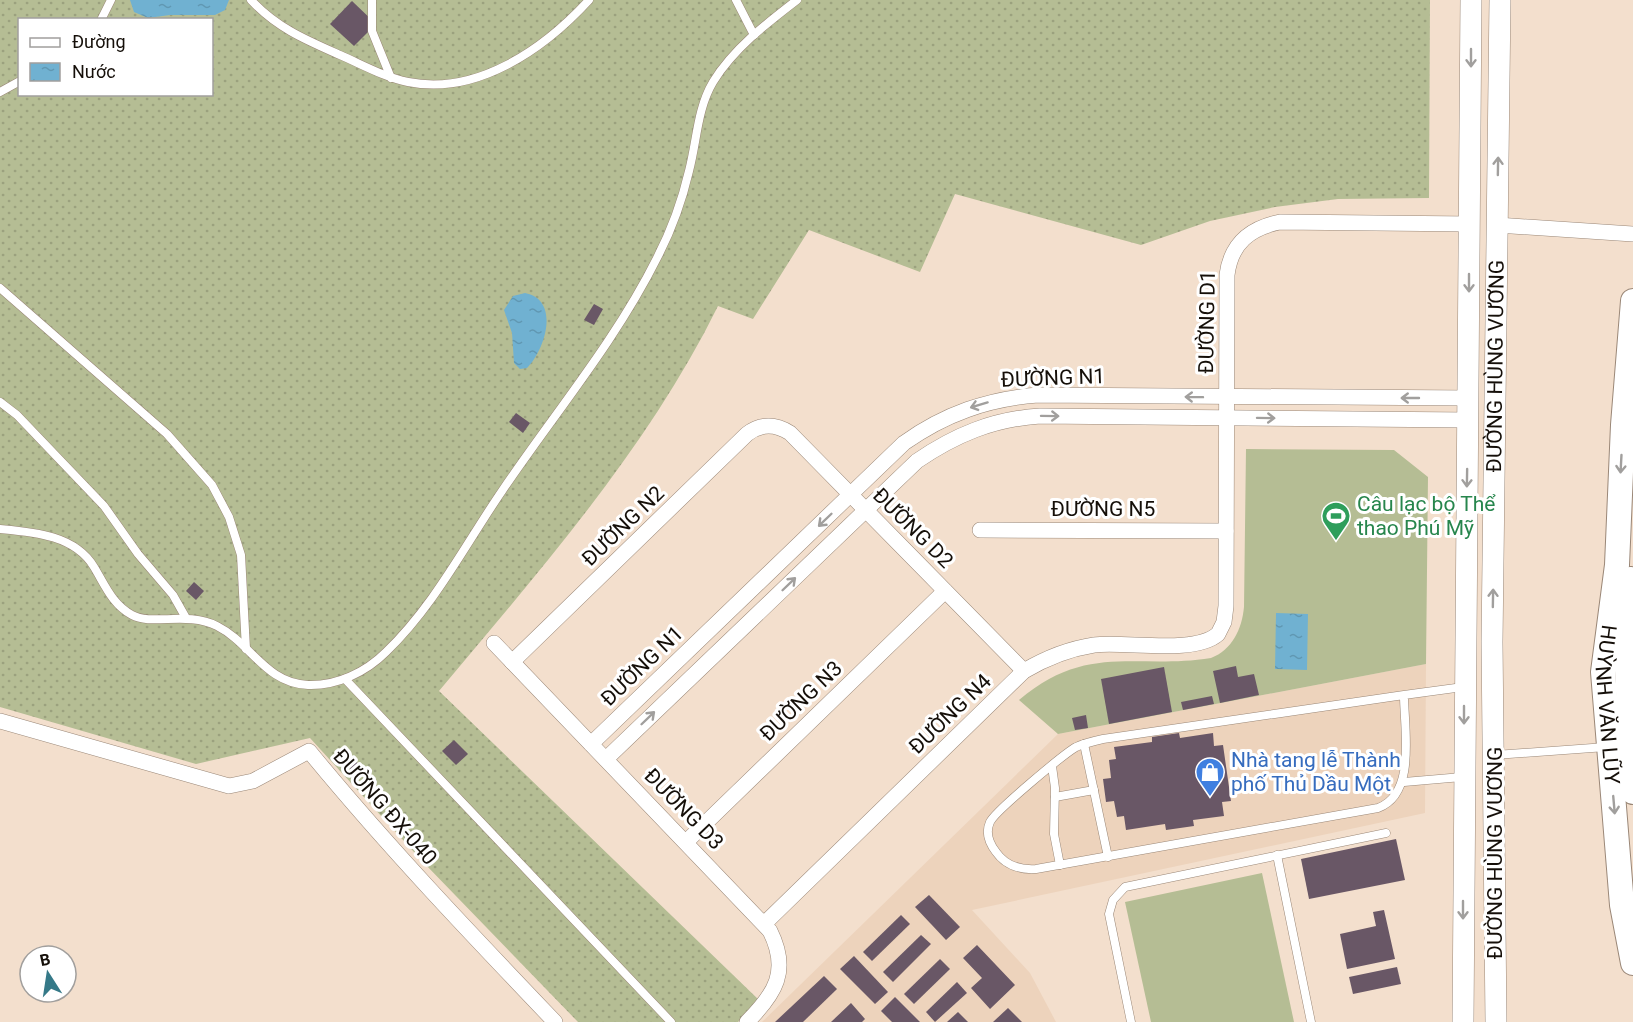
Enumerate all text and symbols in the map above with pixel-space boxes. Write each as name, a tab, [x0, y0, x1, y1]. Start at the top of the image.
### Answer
legend	[18, 18, 213, 96]
text: Đường	[72, 31, 126, 52]
one-way arrow	[1465, 48, 1477, 68]
text: Nước	[72, 61, 116, 82]
one-way arrow	[1492, 157, 1504, 177]
street label: ĐƯỜNG HÙNG VƯƠNG	[1482, 260, 1509, 472]
street label: ĐƯỜNG D1	[1194, 270, 1220, 374]
one-way arrow	[1463, 272, 1475, 292]
street label: ĐƯỜNG N1	[1000, 364, 1106, 392]
one-way arrow	[1185, 391, 1205, 402]
one-way arrow	[1401, 392, 1421, 404]
one-way arrow	[970, 400, 989, 411]
one-way arrow	[1040, 410, 1060, 422]
one-way arrow	[1256, 412, 1276, 424]
one-way arrow	[1616, 454, 1627, 474]
one-way arrow	[1462, 467, 1473, 487]
street label: ĐƯỜNG N2	[577, 481, 669, 571]
street label: ĐƯỜNG D2	[868, 483, 958, 573]
place label: Câu lạc bộ Thể thao Phú Mỹ	[1357, 492, 1496, 540]
street label: ĐƯỜNG N5	[1051, 497, 1155, 521]
sports icon: Câu lạc bộ Thể thao Phú Mỹ	[1320, 500, 1352, 542]
one-way arrow	[817, 512, 832, 527]
one-way arrow	[782, 577, 797, 591]
one-way arrow	[1487, 589, 1499, 609]
street label: ĐƯỜNG N1	[596, 621, 688, 711]
street label: HUỲNH VĂN LŨY	[1591, 623, 1624, 786]
street label: ĐƯỜNG N3	[755, 656, 847, 746]
street label: ĐƯỜNG N4	[904, 669, 996, 759]
one-way arrow	[1458, 704, 1470, 724]
one-way arrow	[641, 711, 656, 726]
street label: ĐƯỜNG ĐX-040	[328, 744, 442, 870]
street label: ĐƯỜNG HÙNG VƯƠNG	[1483, 747, 1507, 959]
place label: Nhà tang lễ Thành phố Thủ Dầu Một	[1231, 748, 1401, 796]
shop icon: Nhà tang lễ Thành phố Thủ Dầu Một	[1194, 756, 1226, 798]
street label: ĐƯỜNG D3	[640, 764, 728, 854]
one-way arrow	[1609, 795, 1620, 814]
one-way arrow	[1457, 899, 1469, 919]
north arrow	[18, 944, 78, 1004]
text: B	[38, 949, 52, 970]

